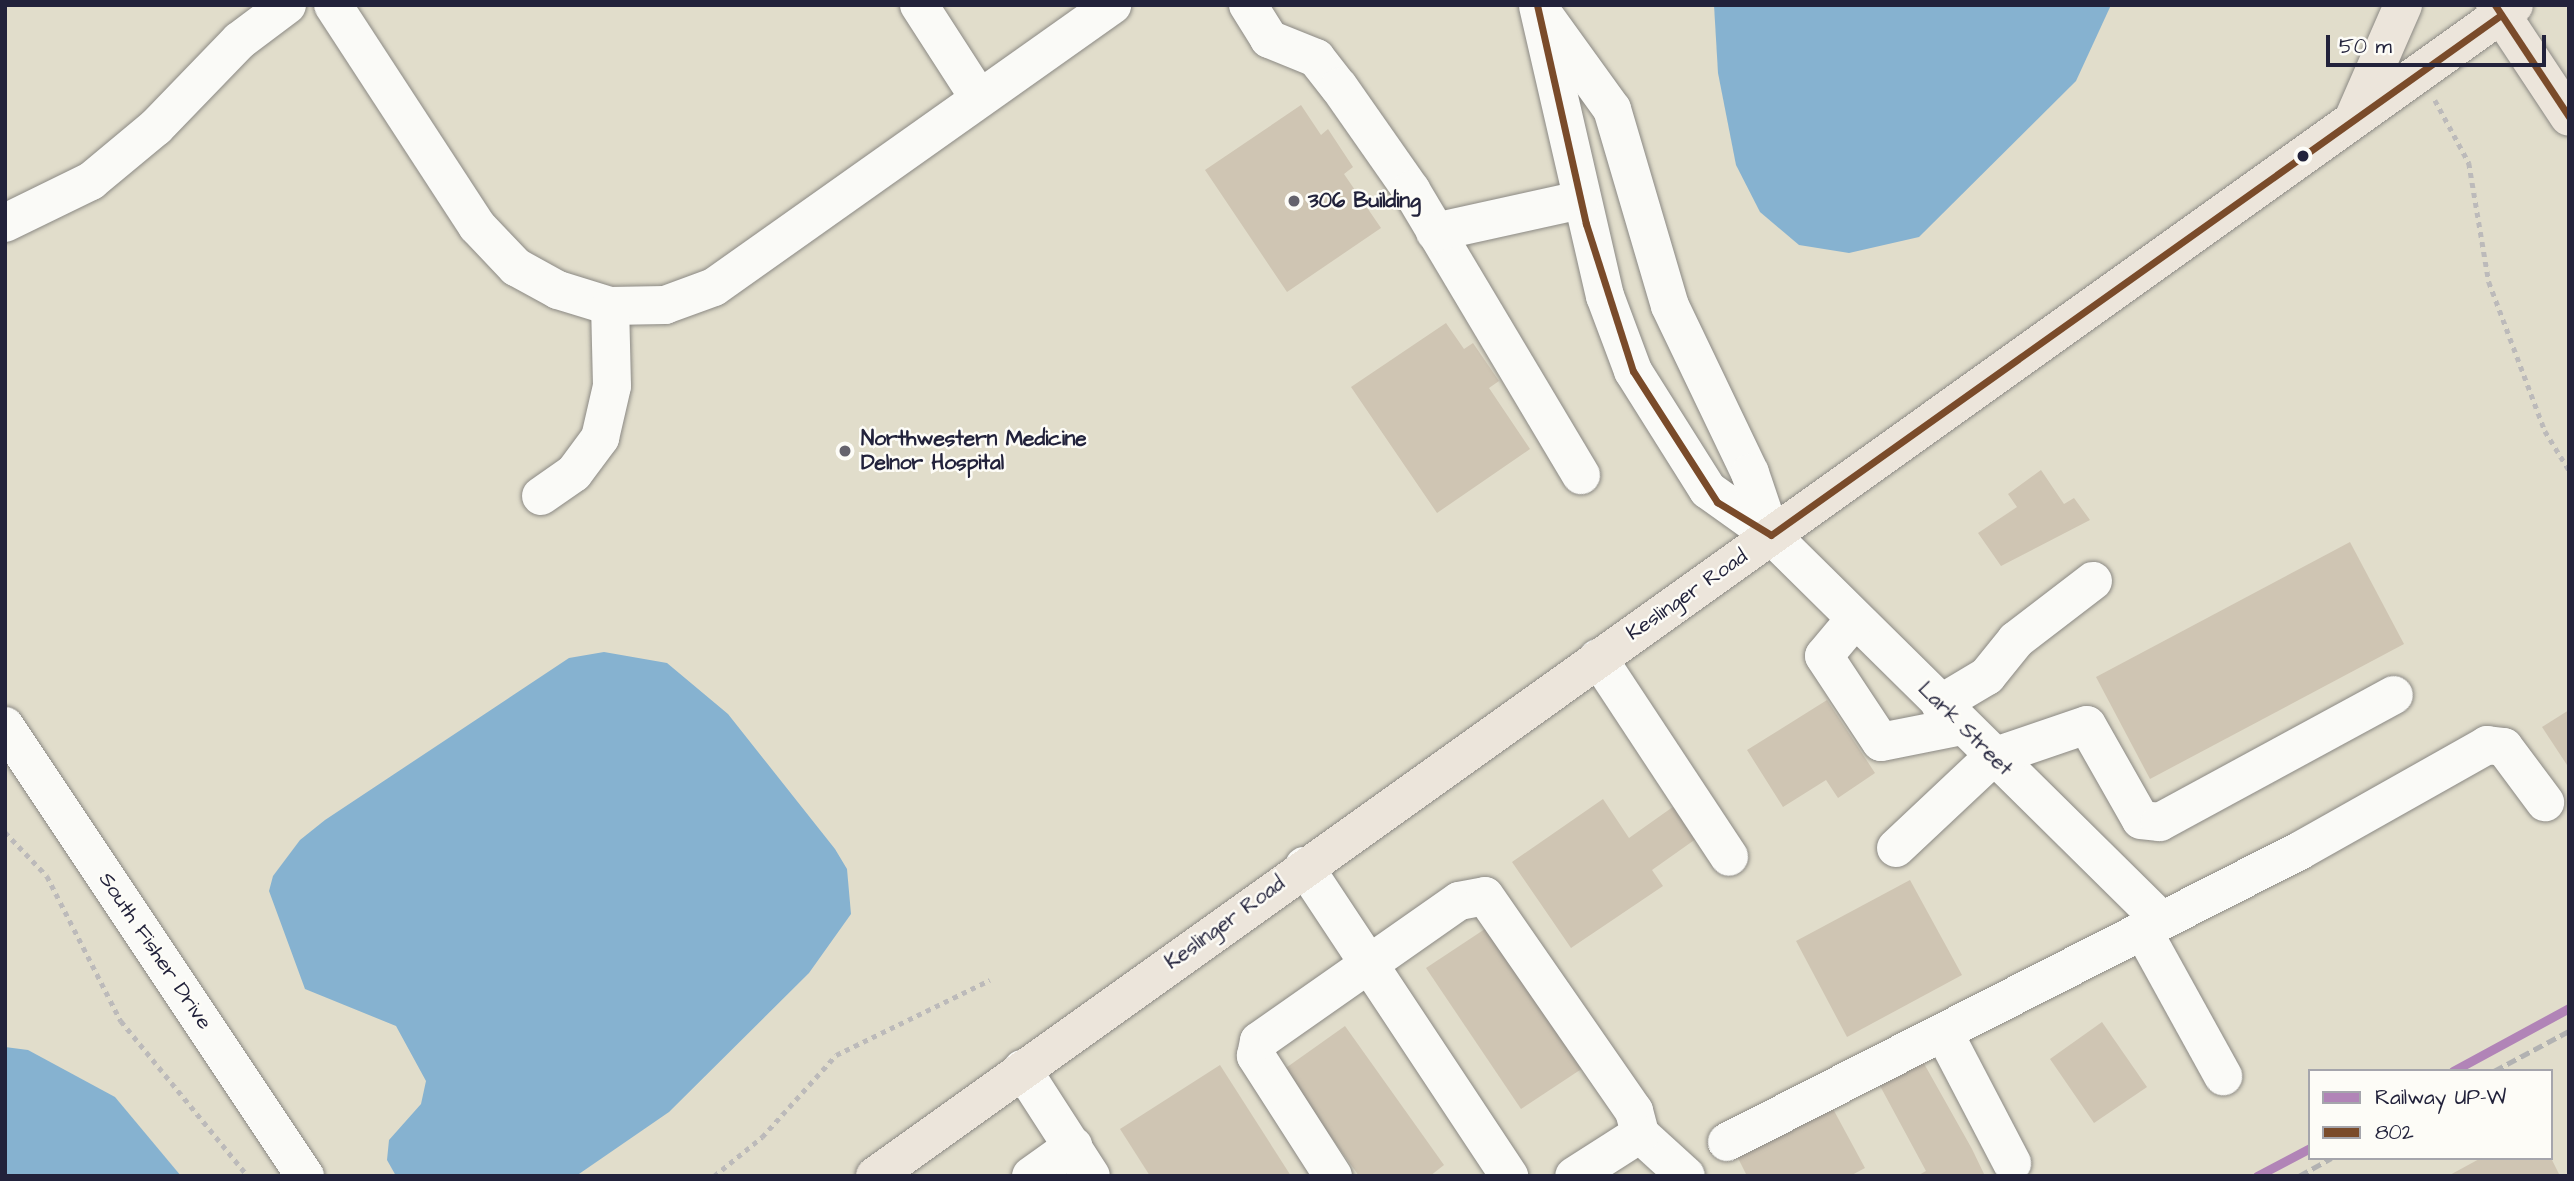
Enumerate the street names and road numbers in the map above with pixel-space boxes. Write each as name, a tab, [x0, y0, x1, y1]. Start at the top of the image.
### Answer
street label: Keslinger Road	[1622, 544, 1752, 646]
street label: Lark Street	[1913, 677, 2017, 781]
street label: South Fisher Drive	[93, 868, 217, 1034]
street label: Keslinger Road	[1160, 871, 1290, 975]

